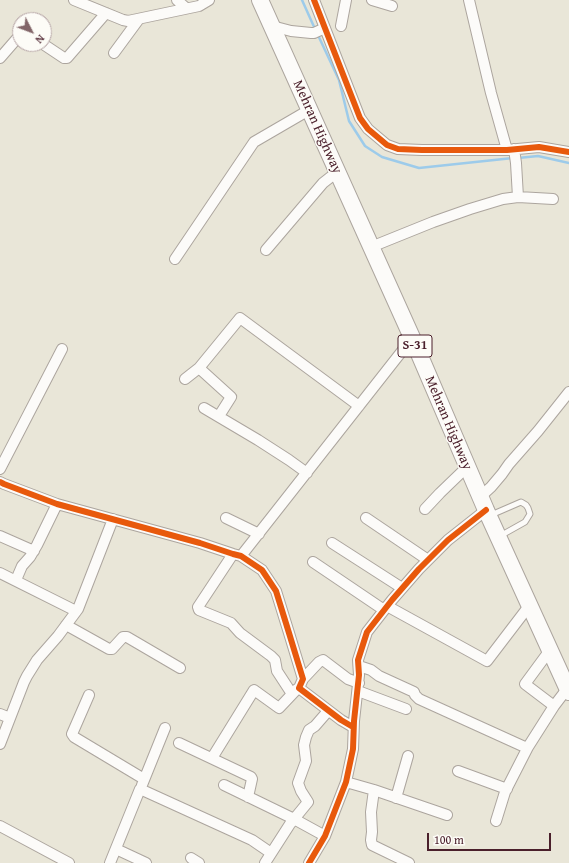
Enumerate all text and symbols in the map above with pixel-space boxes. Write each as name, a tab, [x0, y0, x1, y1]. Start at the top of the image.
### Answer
north arrow	[12, 12, 52, 52]
text: N	[32, 31, 49, 47]
street label: Mehran Highway	[289, 78, 345, 176]
road number: S-31	[398, 335, 432, 357]
street label: Mehran Highway	[421, 373, 475, 473]
scale bar	[429, 825, 553, 851]
text: 100 m	[434, 831, 464, 848]

